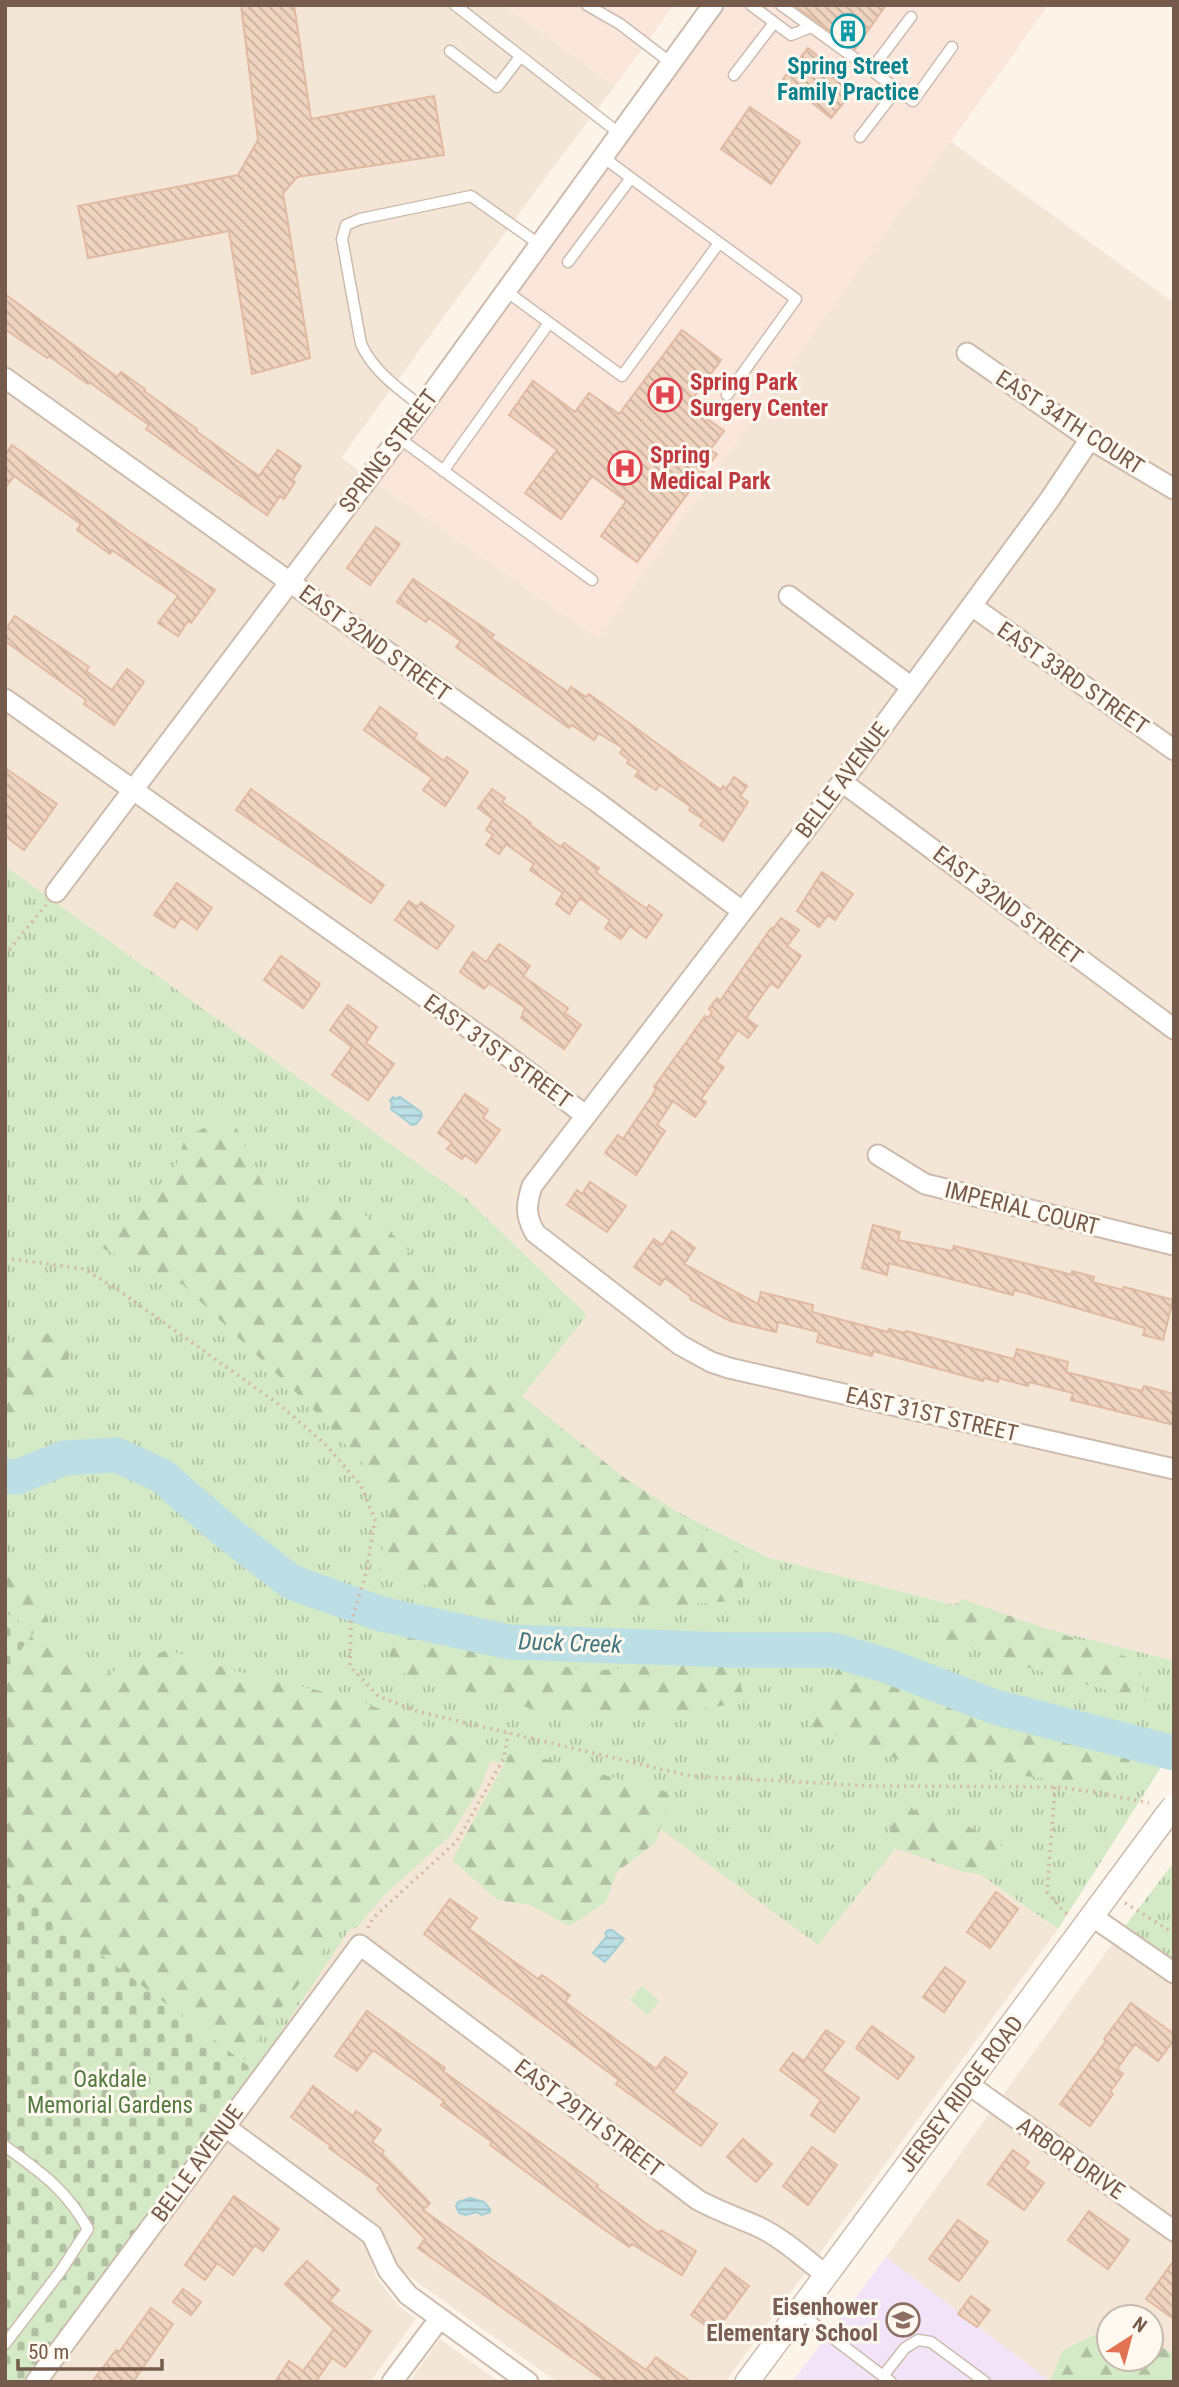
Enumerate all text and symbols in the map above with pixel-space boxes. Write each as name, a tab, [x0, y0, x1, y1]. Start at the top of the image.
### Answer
building icon: Spring Street Family Practice	[829, 12, 867, 50]
place label: Spring Street Family Practice	[777, 53, 919, 106]
street label: EAST 34TH COURT	[991, 365, 1149, 480]
place label: Spring Park Surgery Center	[690, 369, 829, 422]
hospital icon: Spring Park Surgery Center	[646, 376, 684, 414]
street label: SPRING STREET	[333, 384, 443, 518]
place label: Spring Medical Park	[650, 442, 772, 495]
hospital icon: Spring Medical Park	[606, 449, 644, 487]
street label: EAST 32ND STREET	[294, 580, 455, 707]
street label: EAST 33RD STREET	[992, 616, 1153, 741]
street label: BELLE AVENUE	[790, 717, 895, 843]
street label: EAST 32ND STREET	[928, 840, 1088, 970]
street label: EAST 31ST STREET	[419, 989, 577, 1114]
street label: IMPERIAL COURT	[942, 1176, 1102, 1241]
street label: EAST 31ST STREET	[843, 1382, 1021, 1447]
water label: Duck Creek	[518, 1627, 623, 1659]
street label: JERSEY RIDGE ROAD	[894, 2011, 1029, 2178]
street label: EAST 29TH STREET	[509, 2054, 668, 2183]
park label: Oakdale Memorial Gardens	[27, 2066, 193, 2119]
street label: BELLE AVENUE	[146, 2100, 249, 2227]
street label: ARBOR DRIVE	[1012, 2112, 1130, 2205]
place label: Eisenhower Elementary School	[706, 2294, 878, 2347]
school or university icon: Eisenhower Elementary School	[884, 2301, 922, 2339]
north arrow	[1095, 2303, 1165, 2373]
text: N	[1128, 2312, 1151, 2337]
scale bar	[18, 2328, 161, 2372]
text: 50 m	[28, 2340, 69, 2364]

